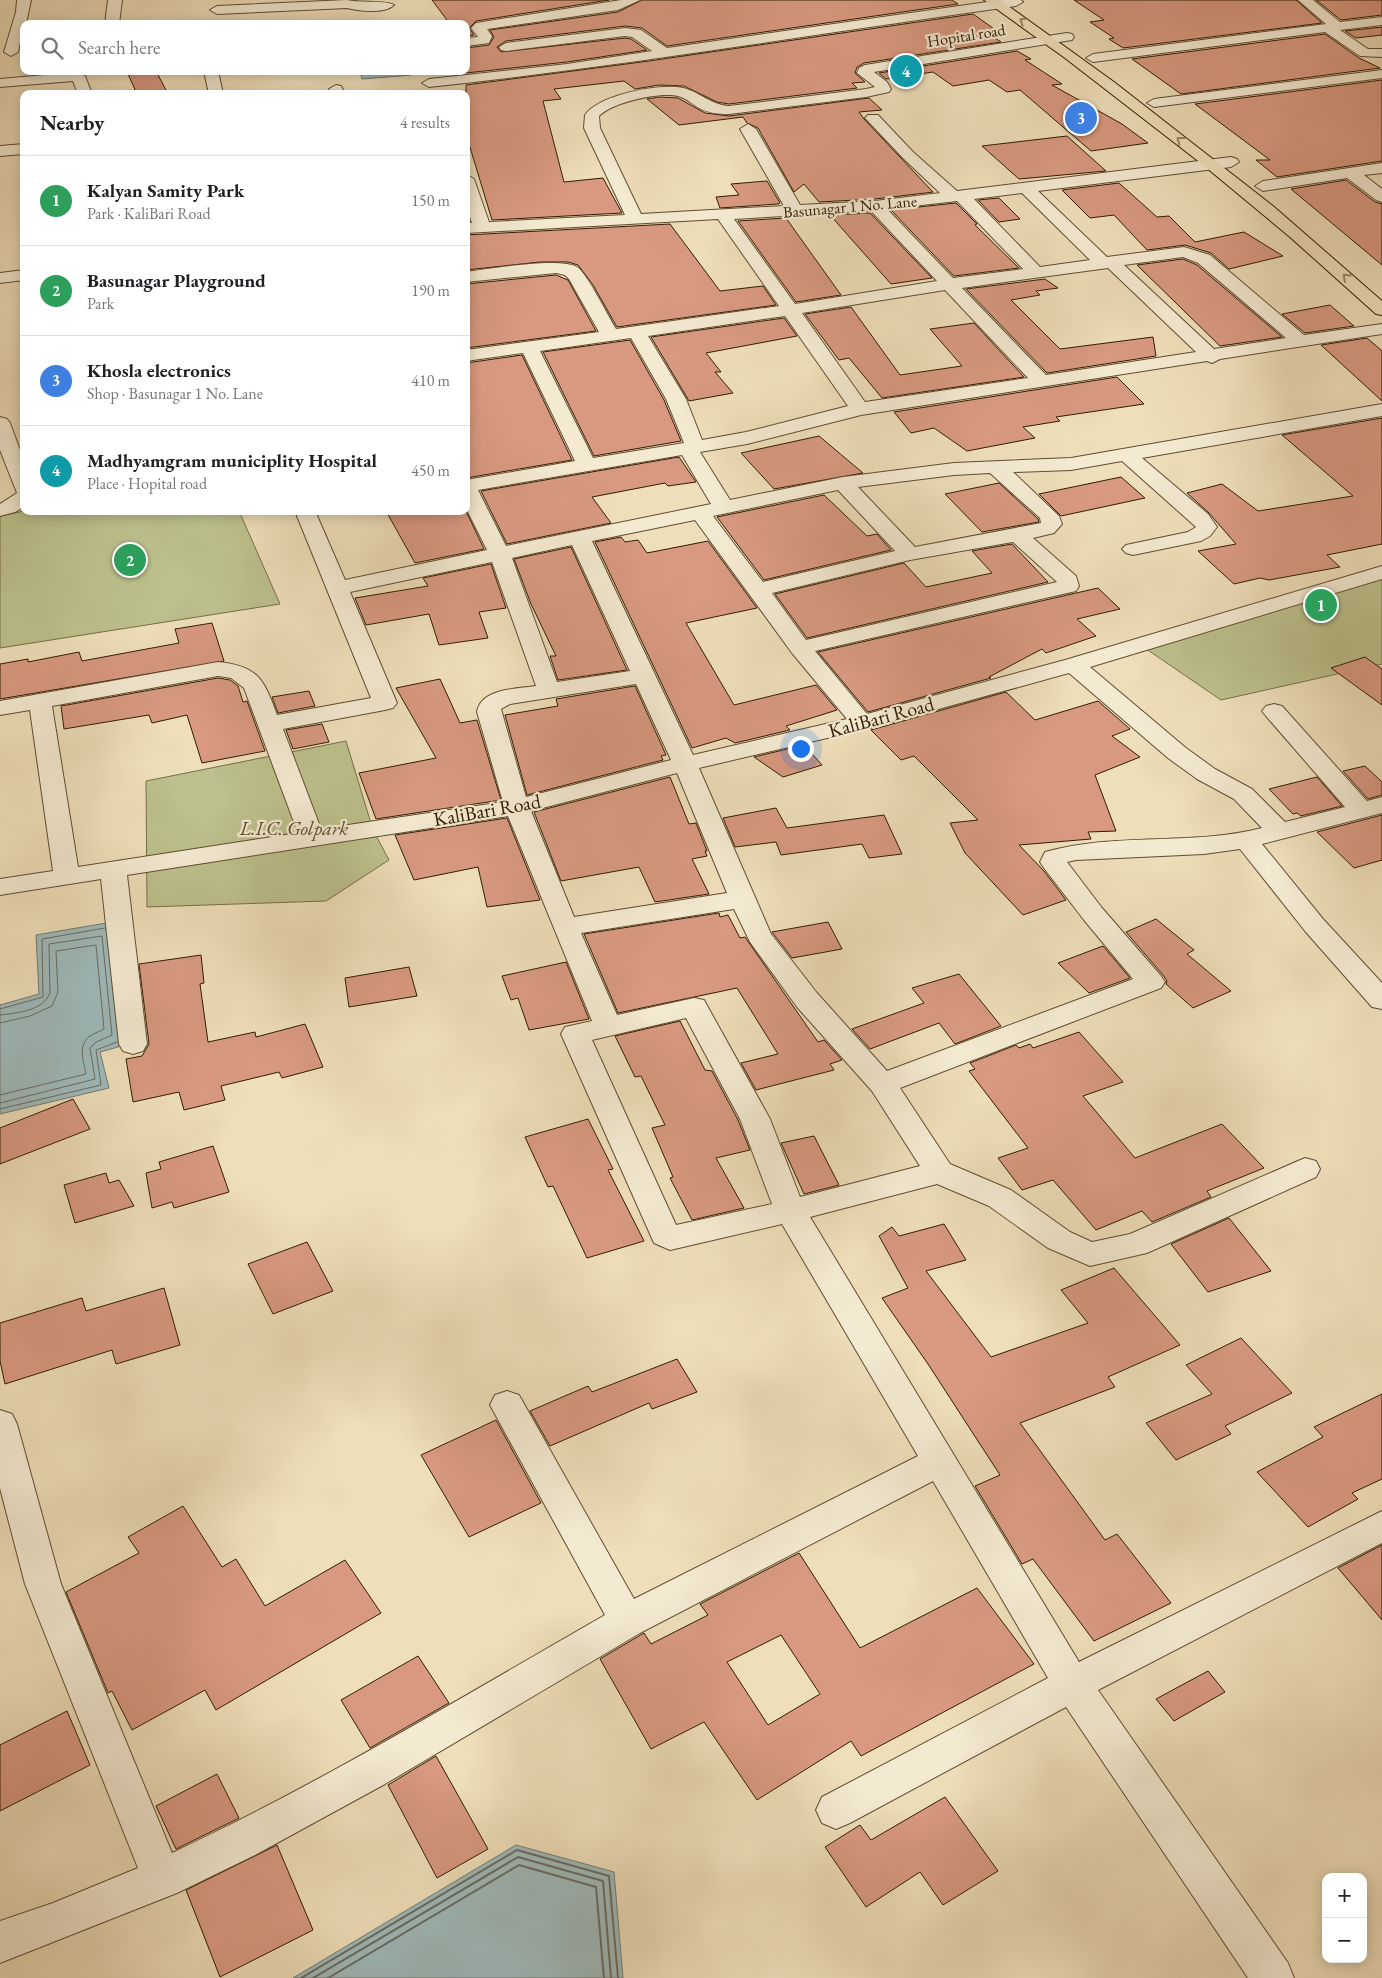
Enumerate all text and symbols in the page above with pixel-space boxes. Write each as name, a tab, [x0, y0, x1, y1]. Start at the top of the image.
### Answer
one-way arrow	[1019, 18, 1028, 27]
street label: Hopital road	[925, 19, 1008, 52]
search box	[20, 20, 470, 75]
icon: search	[38, 34, 66, 62]
text: Search here	[78, 35, 160, 60]
pin: 4	[890, 52, 922, 90]
pin: 3	[1065, 99, 1097, 137]
text: Nearby	[40, 109, 104, 136]
text: 4 results	[400, 112, 450, 133]
one-way arrow	[1176, 137, 1186, 146]
text: Kalyan Samity Park	[87, 178, 244, 203]
text: 1	[52, 190, 60, 211]
text: 150 m	[411, 190, 450, 211]
street label: Basunagar 1 No. Lane	[782, 190, 918, 223]
text: Park · KaliBari Road	[87, 203, 211, 224]
text: Basunagar Playground	[87, 268, 266, 293]
one-way arrow	[1343, 274, 1352, 283]
text: 2	[52, 280, 60, 301]
text: 190 m	[411, 280, 450, 301]
text: Park	[87, 293, 114, 314]
text: Khosla electronics	[87, 358, 231, 383]
text: 3	[52, 370, 60, 391]
text: 410 m	[411, 370, 450, 391]
text: Shop · Basunagar 1 No. Lane	[87, 383, 263, 404]
text: Madhyamgram municiplity Hospital	[87, 448, 377, 473]
text: 4	[52, 460, 60, 481]
text: 450 m	[411, 460, 450, 481]
text: Place · Hopital road	[87, 473, 207, 494]
pin: 2	[114, 541, 146, 579]
pin: 1	[1305, 586, 1337, 624]
street label: KaliBari Road	[825, 690, 938, 744]
your location	[788, 736, 814, 762]
street label: KaliBari Road	[431, 788, 544, 832]
park label: L.I.C. Golpark	[239, 815, 348, 841]
map controls	[1322, 1873, 1367, 1963]
button: +	[1322, 1873, 1367, 1918]
button: −	[1322, 1918, 1367, 1963]

